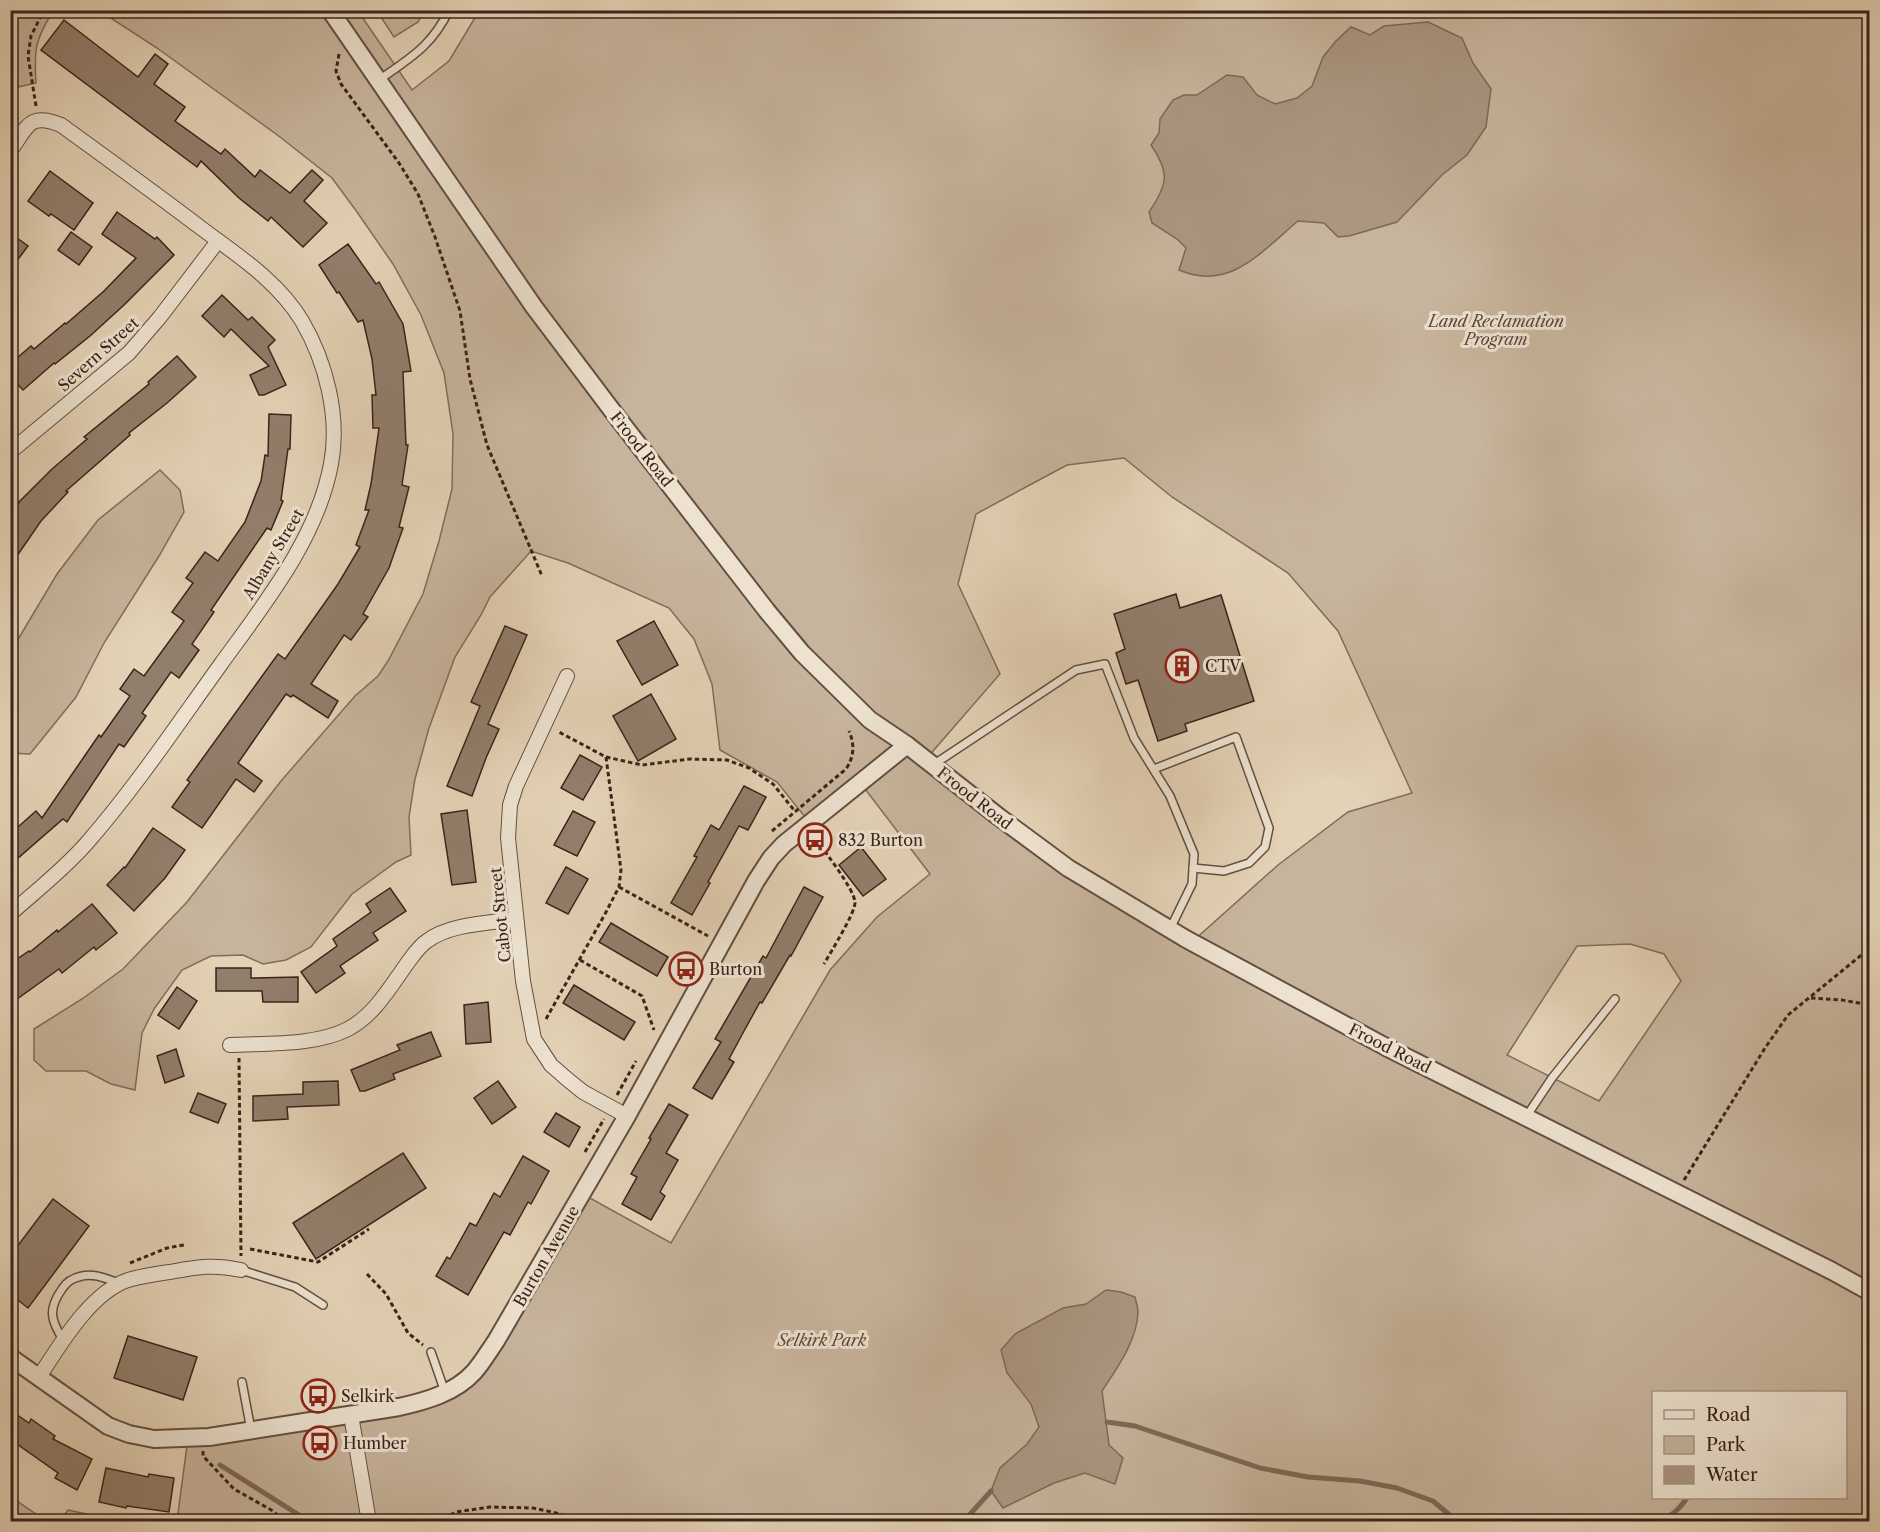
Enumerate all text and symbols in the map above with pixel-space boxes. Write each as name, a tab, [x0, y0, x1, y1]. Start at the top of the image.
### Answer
park label: Land Reclamation Program	[1426, 311, 1564, 349]
street label: Severn Street	[53, 312, 143, 395]
street label: Frood Road	[606, 407, 678, 491]
street label: Albany Street	[238, 505, 308, 604]
building icon: CTV	[1164, 648, 1200, 684]
place label: CTV	[1205, 656, 1241, 676]
street label: Frood Road	[933, 762, 1017, 834]
bus stop icon: 832 Burton	[797, 822, 833, 858]
place label: 832 Burton	[838, 830, 923, 850]
street label: Cabot Street	[485, 866, 515, 964]
bus stop icon: Burton	[668, 951, 704, 987]
place label: Burton	[709, 959, 762, 979]
street label: Frood Road	[1345, 1019, 1435, 1077]
street label: Burton Avenue	[509, 1202, 583, 1310]
park label: Selkirk Park	[777, 1330, 867, 1350]
bus stop icon: Selkirk	[300, 1378, 336, 1414]
place label: Selkirk	[341, 1386, 395, 1406]
legend	[1652, 1391, 1847, 1499]
text: Road	[1706, 1404, 1751, 1426]
bus stop icon: Humber	[302, 1425, 338, 1461]
place label: Humber	[343, 1433, 407, 1453]
text: Park	[1706, 1434, 1747, 1456]
text: Water	[1705, 1464, 1758, 1486]

